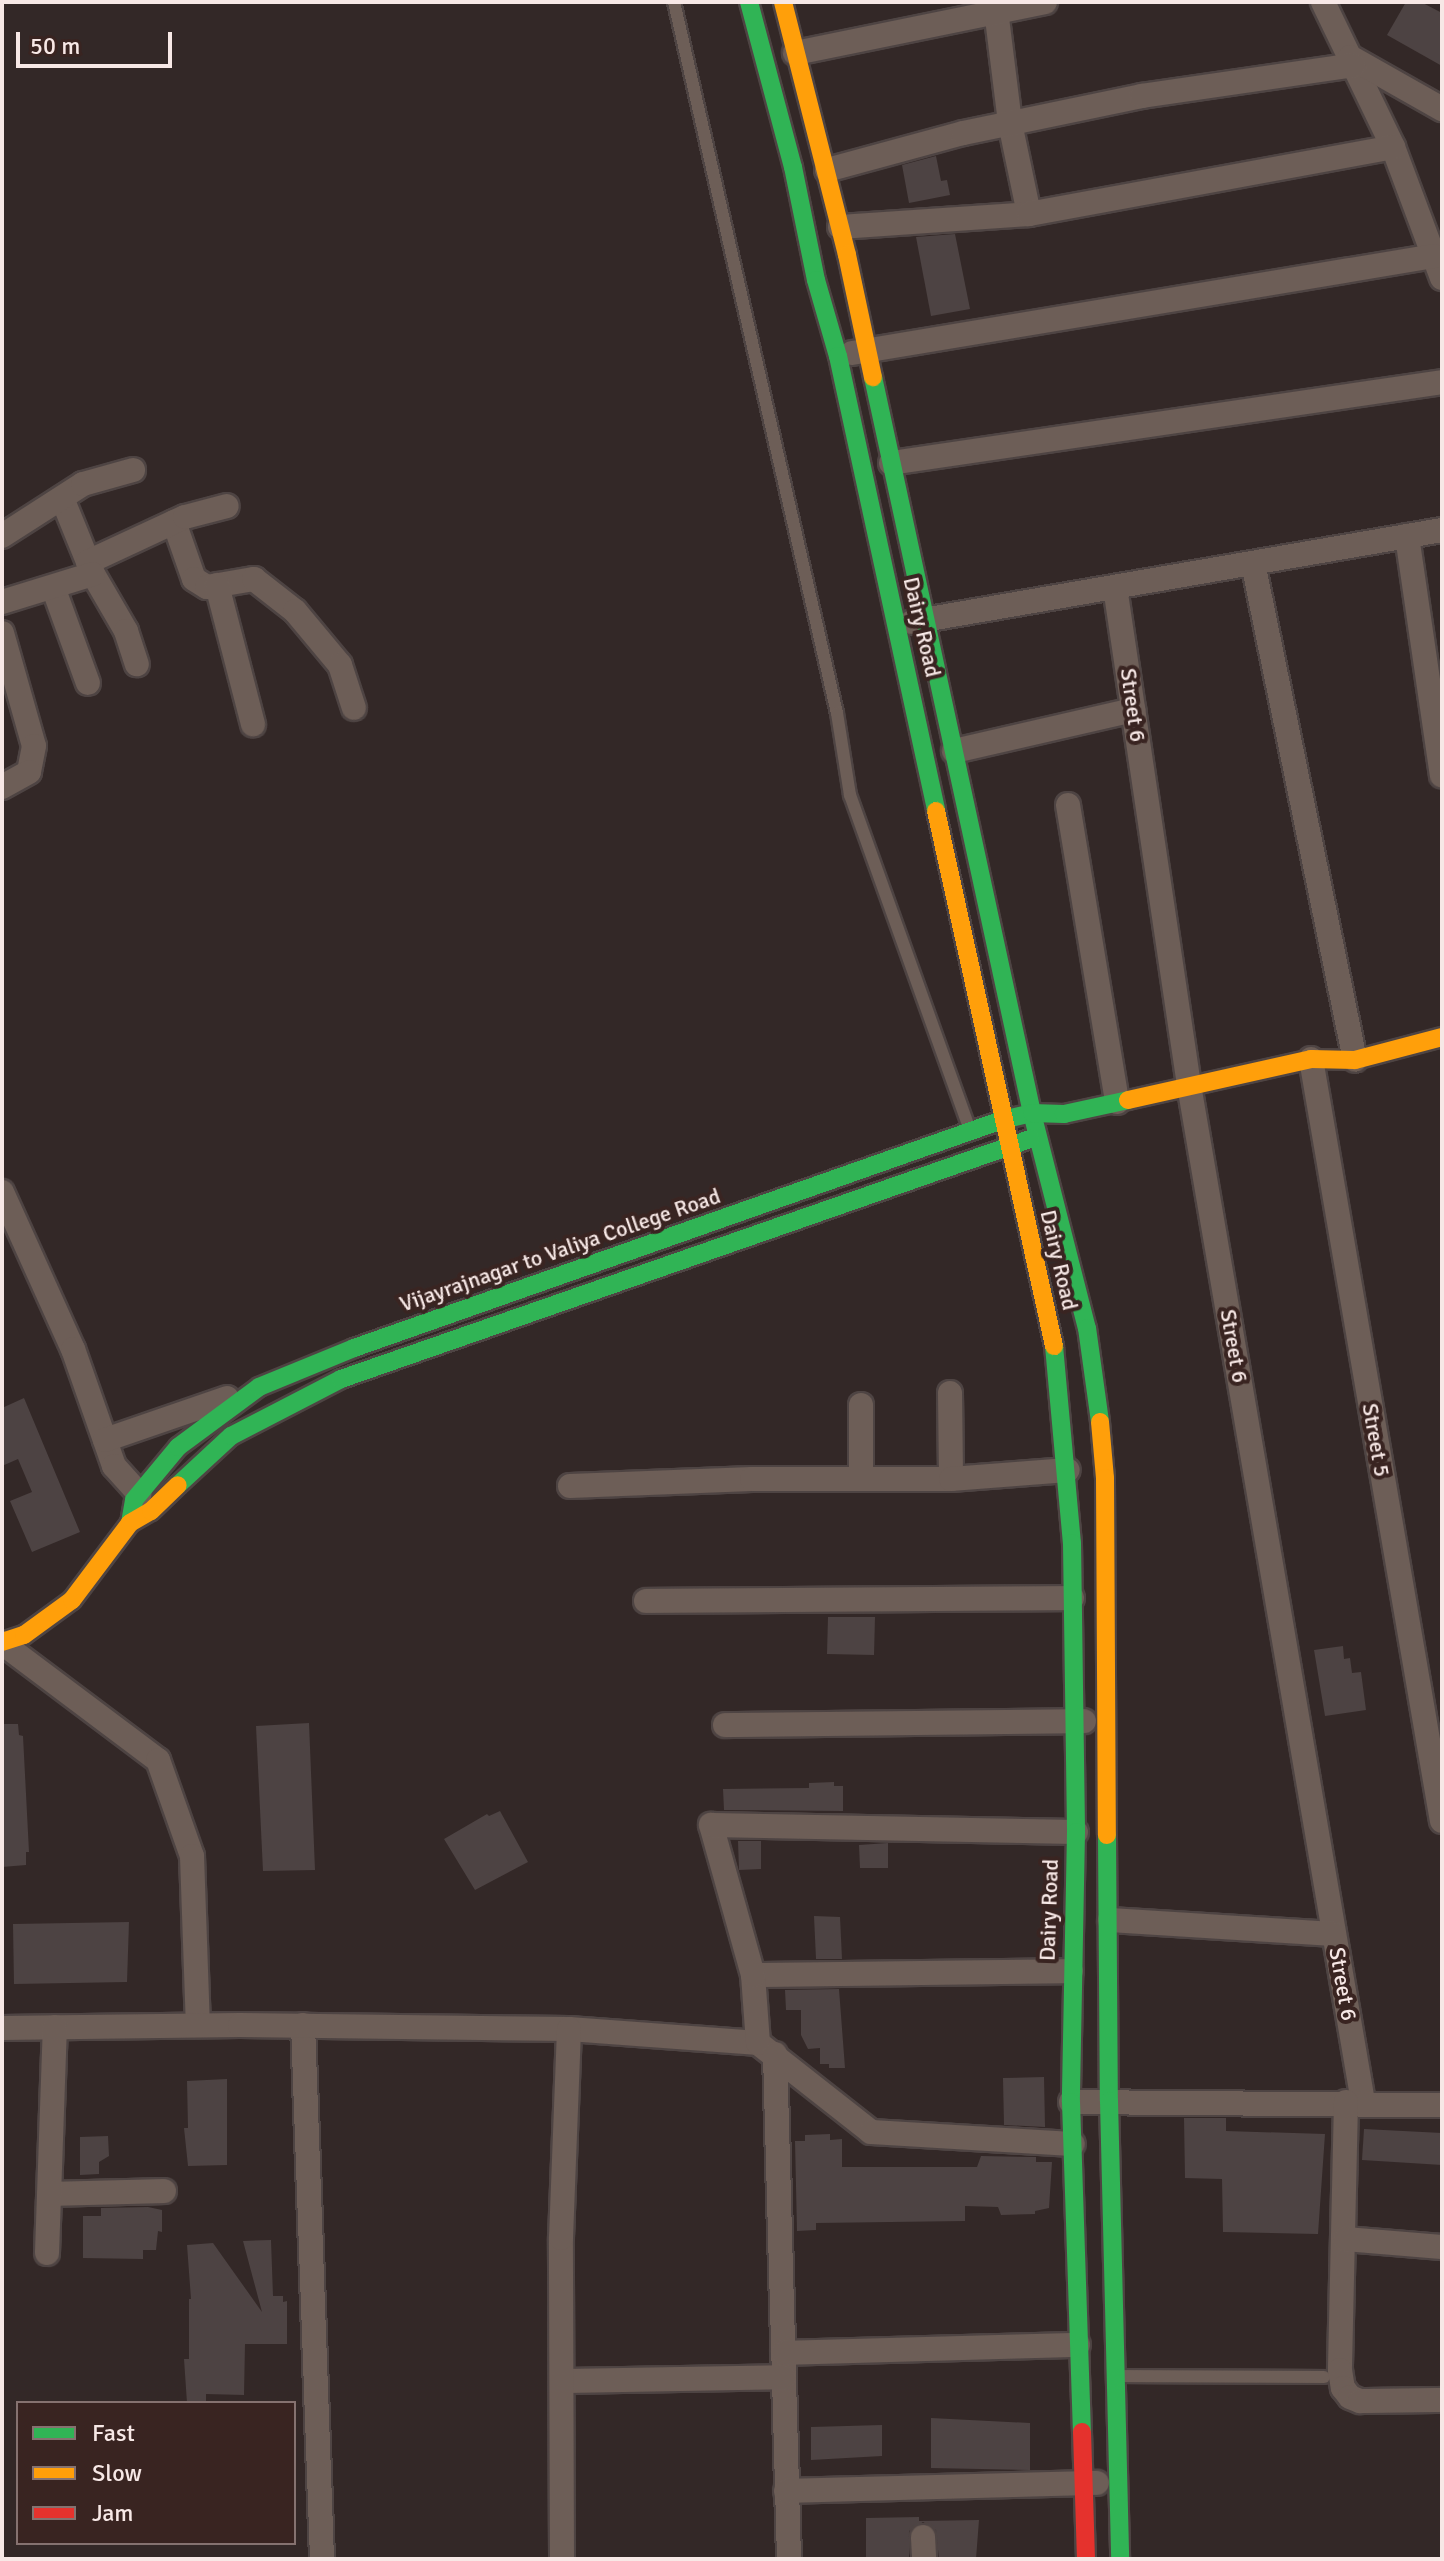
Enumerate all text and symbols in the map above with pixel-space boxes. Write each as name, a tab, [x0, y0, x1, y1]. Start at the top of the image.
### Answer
scale bar	[20, 16, 176, 66]
text: 50 m	[30, 31, 80, 61]
street label: Dairy Road	[898, 574, 946, 680]
street label: Street 6	[1115, 667, 1151, 743]
street label: Vijayrajnagar to Valiya College Road	[396, 1183, 724, 1317]
street label: Dairy Road	[1035, 1207, 1083, 1313]
street label: Street 6	[1215, 1307, 1253, 1385]
street label: Street 5	[1357, 1401, 1395, 1479]
street label: Dairy Road	[1034, 1859, 1064, 1961]
street label: Street 6	[1324, 1945, 1362, 2023]
legend	[16, 2401, 296, 2545]
text: Fast	[92, 2418, 135, 2448]
text: Slow	[92, 2458, 142, 2488]
text: Jam	[92, 2498, 133, 2528]

